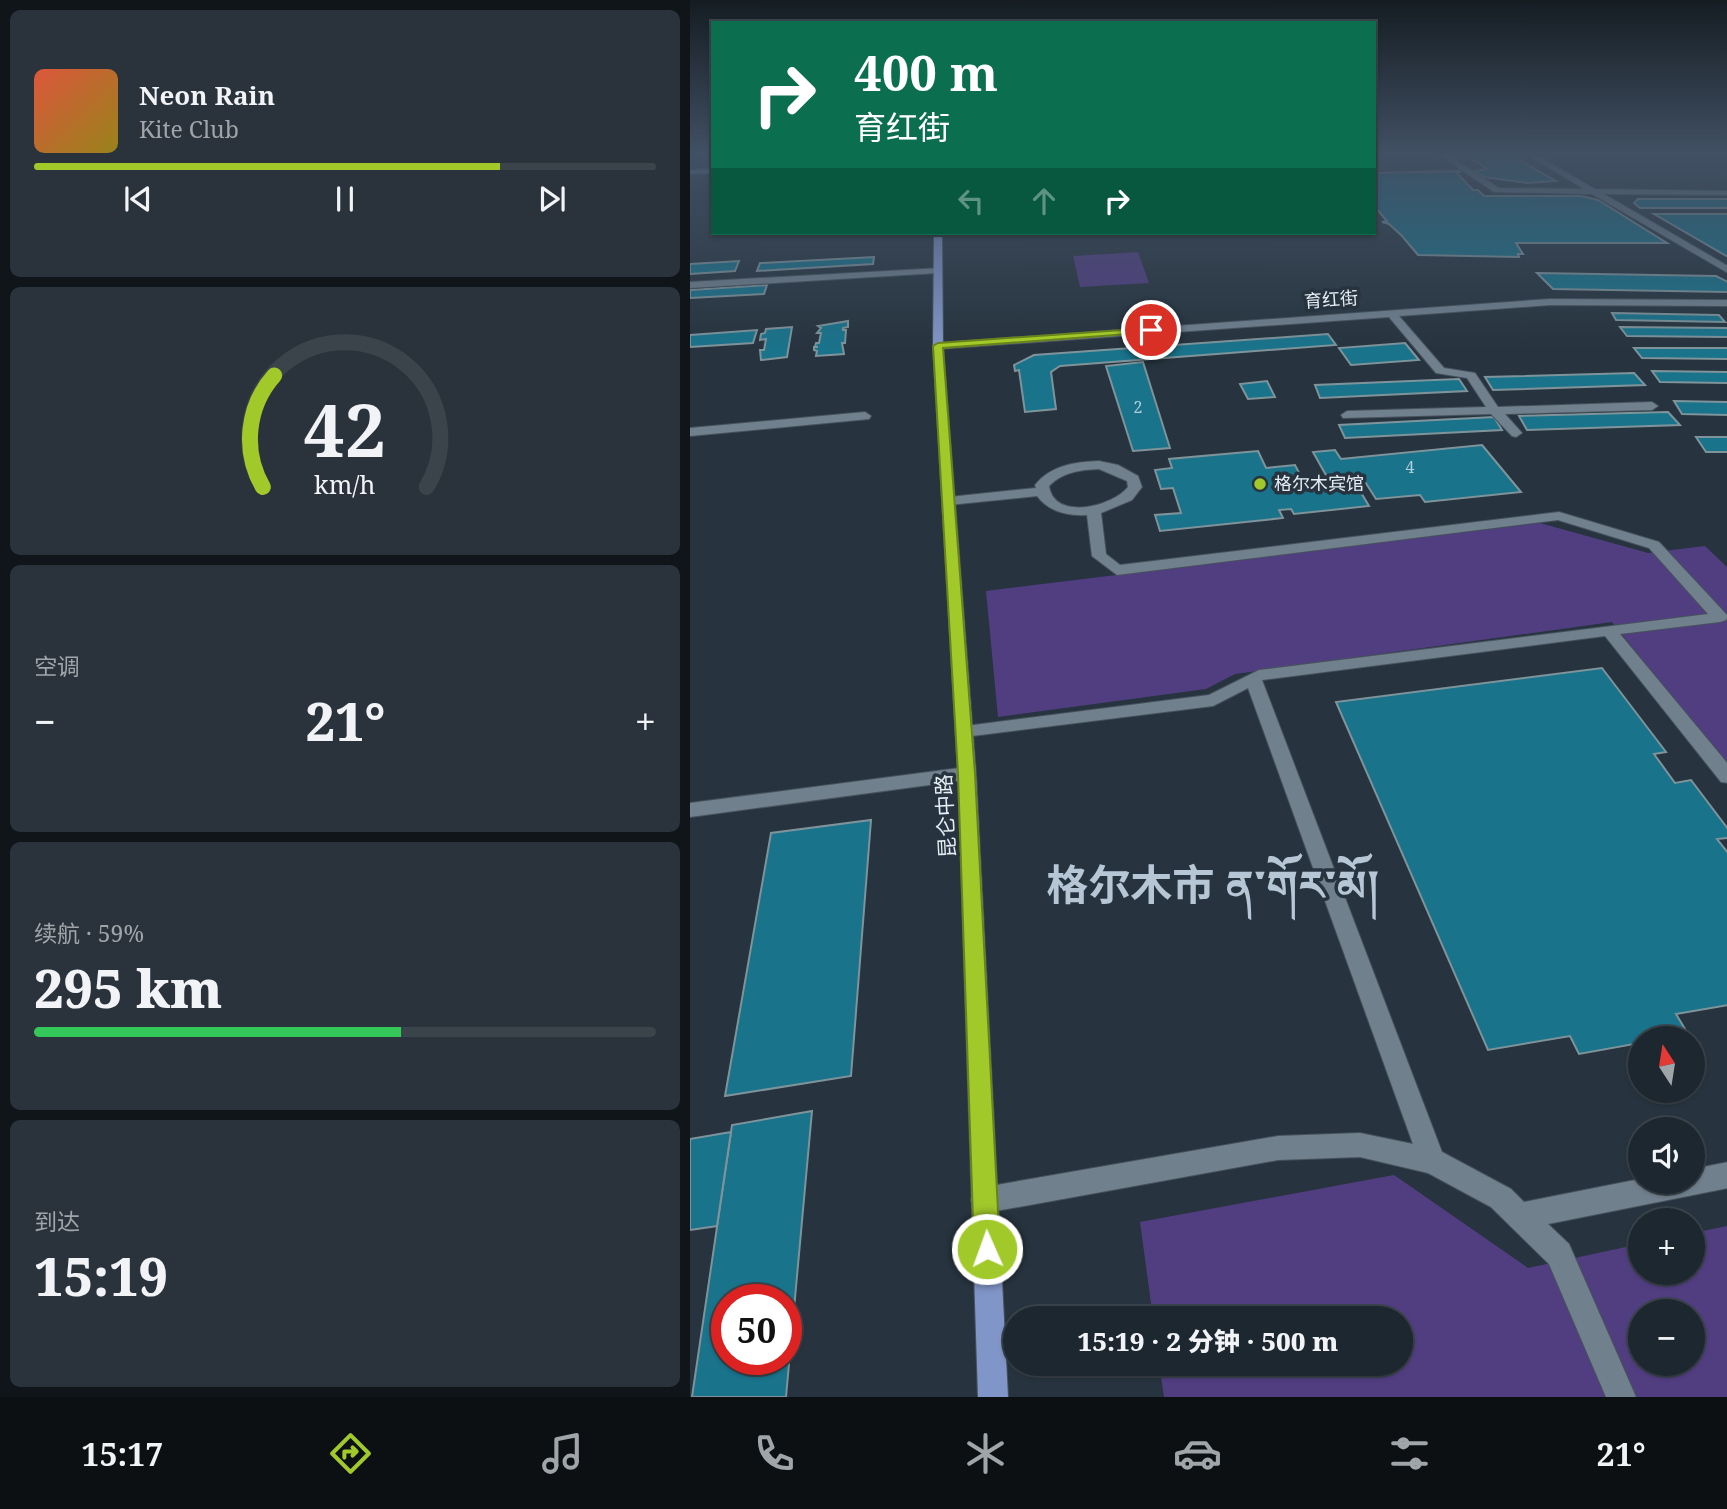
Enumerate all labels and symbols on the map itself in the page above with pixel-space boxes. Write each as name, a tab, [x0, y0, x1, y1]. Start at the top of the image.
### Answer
street label: 育红街	[1303, 285, 1359, 313]
pin	[1121, 300, 1181, 360]
house number: 2	[1134, 396, 1142, 418]
house number: 4	[1406, 456, 1415, 478]
place label: 格尔木宾馆	[1274, 471, 1364, 495]
marker: 格尔木宾馆	[1252, 476, 1268, 492]
street label: 昆仑中路	[929, 773, 961, 859]
district label: 格尔木市 ན་གོར་མོ།	[1046, 853, 1380, 921]
north arrow	[1628, 1026, 1705, 1102]
position arrow	[950, 1212, 1024, 1286]
speed limit sign: 50	[711, 1284, 802, 1375]

